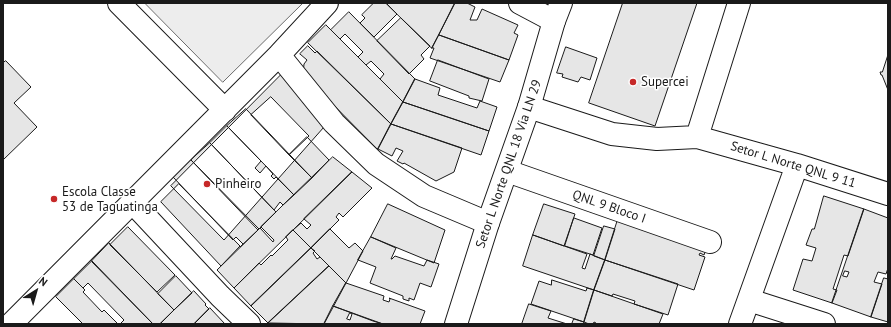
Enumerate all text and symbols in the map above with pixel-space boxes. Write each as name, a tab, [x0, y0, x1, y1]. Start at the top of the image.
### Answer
place label: Supercei	[641, 74, 689, 90]
marker: Supercei	[628, 77, 638, 87]
street label: Setor L Norte QNL 18 Via LN 29	[473, 78, 545, 250]
street label: Setor L Norte QNL 9 11	[728, 139, 858, 191]
place label: Pinheiro	[215, 176, 261, 192]
marker: Pinheiro	[202, 179, 212, 189]
place label: Escola Classe 53 de Taguatinga	[62, 184, 158, 215]
street label: QNL 9 Bloco I	[570, 187, 648, 227]
marker: Escola Classe 53 de Taguatinga	[49, 194, 59, 204]
north arrow	[16, 271, 56, 311]
text: N	[36, 274, 50, 289]

